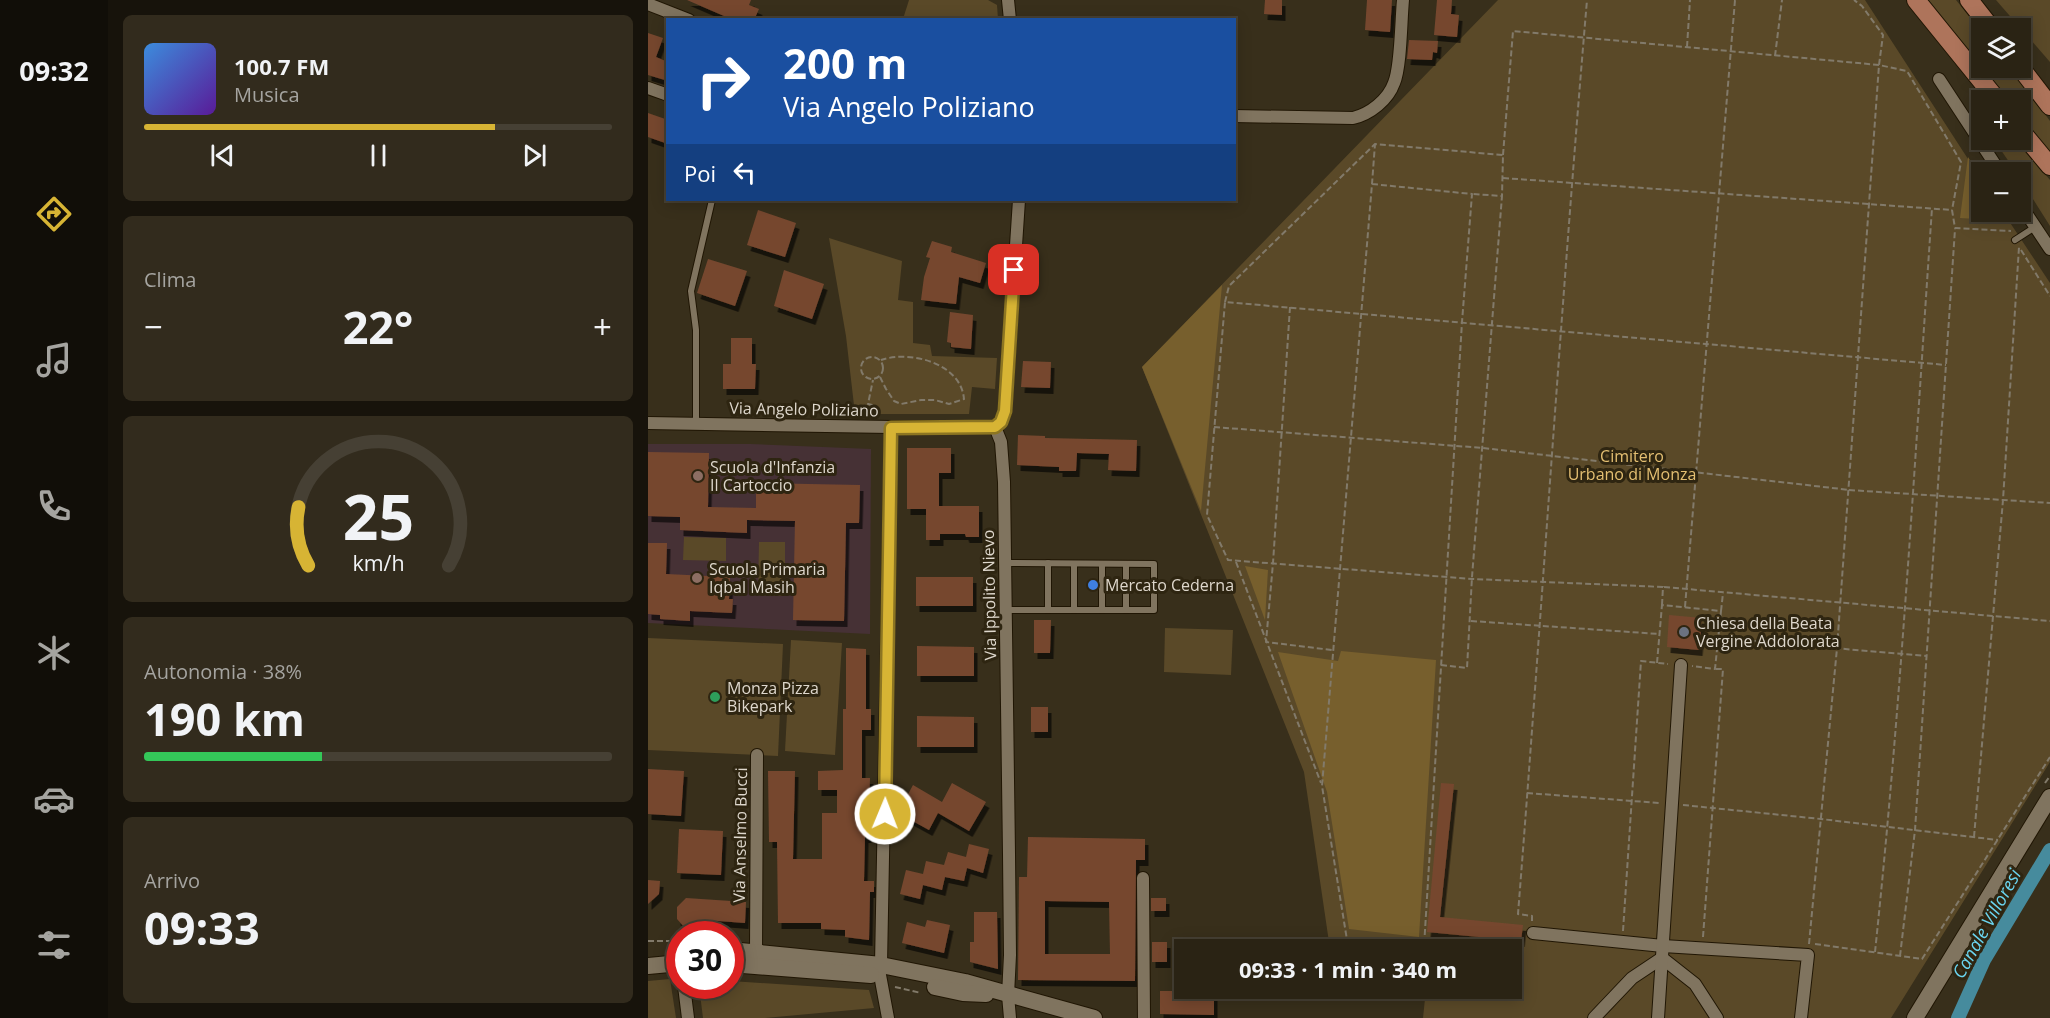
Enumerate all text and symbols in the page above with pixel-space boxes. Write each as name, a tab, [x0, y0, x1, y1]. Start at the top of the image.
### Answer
map controls	[1971, 18, 2031, 222]
button: layers	[1971, 18, 2031, 78]
text: 200 m	[783, 34, 907, 91]
icon: right	[684, 42, 762, 120]
text: 100.7 FM	[234, 51, 329, 81]
text: 09:32	[19, 52, 89, 89]
text: Musica	[234, 81, 300, 108]
text: Via Angelo Poliziano	[783, 88, 1035, 125]
button: +	[1971, 90, 2031, 150]
icon: previous	[206, 139, 239, 172]
icon: pause	[362, 139, 395, 172]
icon: next	[518, 139, 551, 172]
icon: left	[728, 156, 761, 189]
text: Poi	[684, 158, 716, 188]
button: −	[1971, 162, 2031, 222]
icon: directions	[33, 193, 75, 235]
pin	[988, 244, 1039, 295]
icon: arrive	[997, 253, 1030, 286]
text: Clima	[144, 266, 196, 293]
text: 22°	[343, 296, 413, 357]
text: −	[144, 304, 163, 349]
text: +	[593, 304, 612, 349]
icon: music	[33, 339, 75, 381]
street label: Via Angelo Poliziano	[729, 397, 879, 421]
park label: Cimitero Urbano di Monza	[1568, 445, 1696, 485]
place label: Scuola d'Infanzia Il Cartoccio	[710, 456, 835, 496]
marker: Scuola d'Infanzia Il Cartoccio	[691, 469, 705, 483]
text: 25	[342, 473, 414, 558]
icon: phone	[33, 485, 75, 527]
street label: Via Ippolito Nievo	[977, 530, 1001, 660]
text: km/h	[352, 548, 404, 577]
place label: Scuola Primaria Iqbal Masih	[709, 558, 825, 598]
marker: Scuola Primaria Iqbal Masih	[690, 571, 704, 585]
place label: Mercato Cederna	[1105, 574, 1234, 596]
marker: Mercato Cederna	[1086, 578, 1100, 592]
place label: Chiesa della Beata Vergine Addolorata	[1696, 612, 1840, 652]
marker: Chiesa della Beata Vergine Addolorata	[1677, 625, 1691, 639]
icon: climate	[33, 632, 75, 674]
text: Autonomia · 38%	[144, 658, 302, 685]
place label: Monza Pizza Bikepark	[727, 677, 819, 717]
text: 190 km	[144, 688, 305, 749]
marker: Monza Pizza Bikepark	[708, 690, 722, 704]
street label: Via Anselmo Bucci	[728, 767, 752, 903]
icon: car	[33, 778, 75, 820]
position arrow	[853, 782, 917, 846]
water label: Canale Villoresi	[1946, 864, 2026, 982]
text: Arrivo	[144, 867, 200, 894]
text: 09:33	[144, 897, 260, 958]
speed limit sign: 30	[666, 921, 744, 999]
icon: filters	[33, 924, 75, 966]
text: 09:33 · 1 min · 340 m	[1239, 954, 1457, 984]

